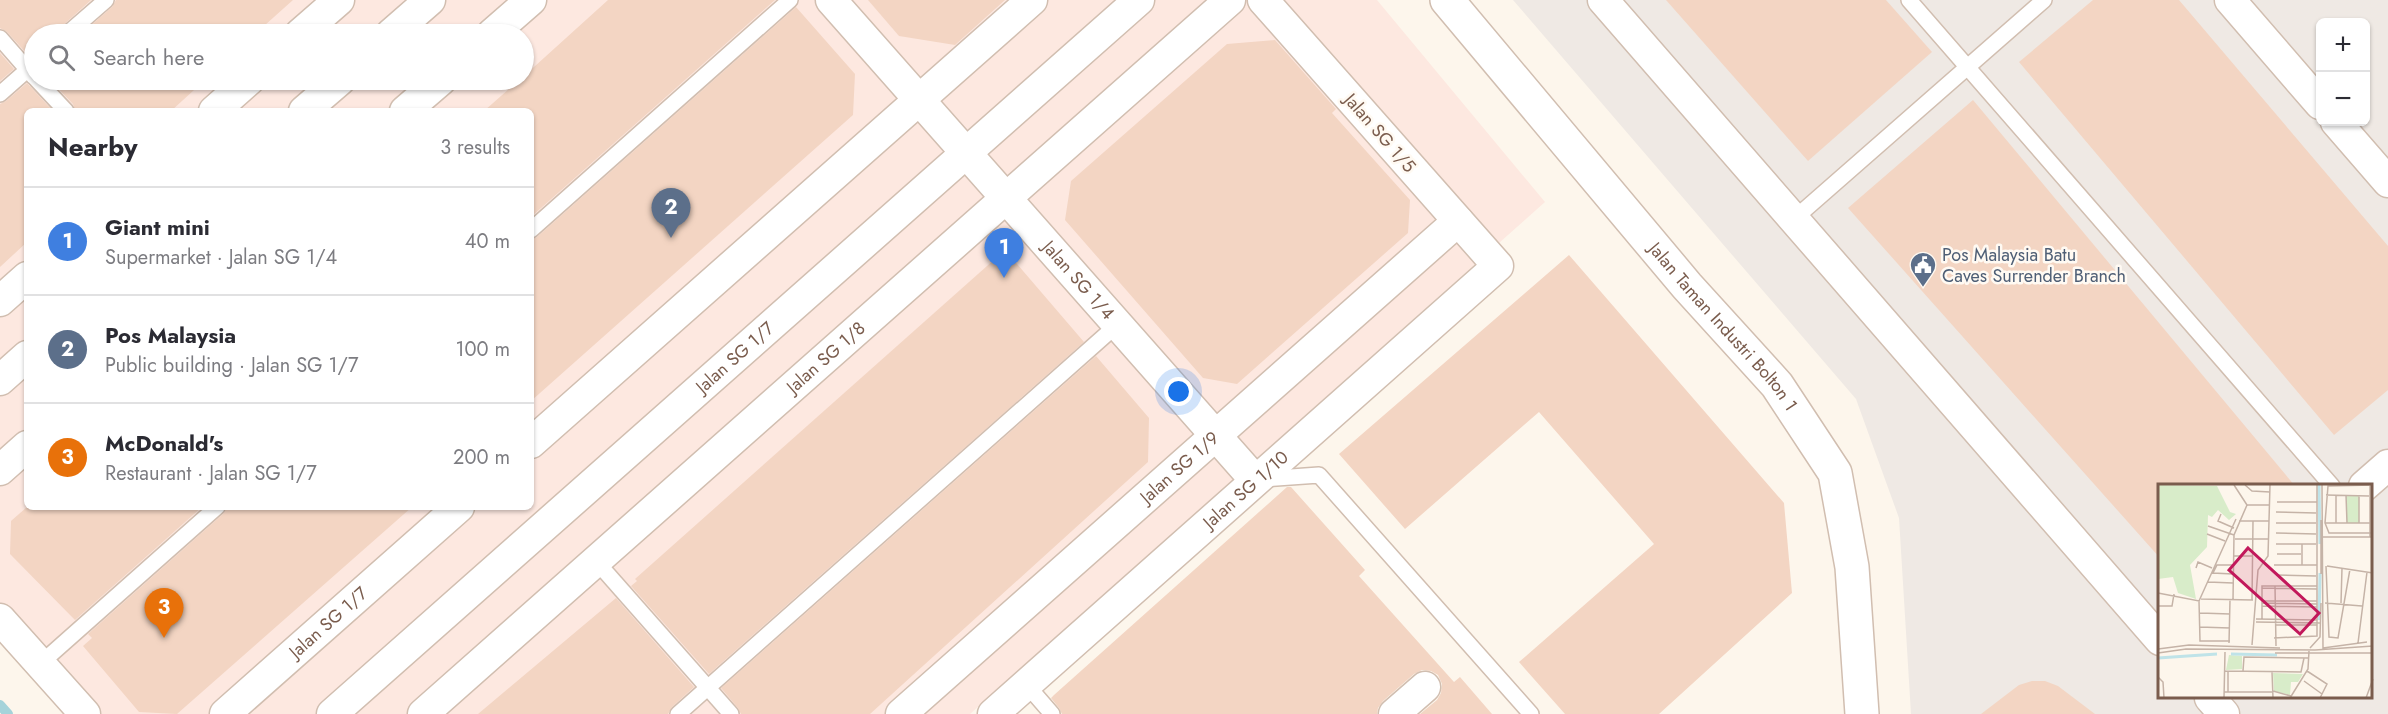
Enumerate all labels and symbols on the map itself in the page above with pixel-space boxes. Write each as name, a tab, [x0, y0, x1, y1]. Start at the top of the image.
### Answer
street label: Jalan SG 1/5	[1337, 86, 1422, 178]
pin: 2	[652, 188, 690, 238]
pin: 1	[984, 228, 1024, 278]
street label: Jalan SG 1/4	[1035, 234, 1121, 326]
street label: Jalan Taman Industri Bolton 1	[1641, 235, 1804, 416]
place label: Pos Malaysia Batu Caves Surrender Branch	[1942, 242, 2126, 289]
public building icon: Pos Malaysia Batu Caves Surrender Branch	[1908, 250, 1938, 288]
street label: Jalan SG 1/7	[689, 315, 780, 401]
street label: Jalan SG 1/8	[779, 316, 871, 401]
your location	[1164, 377, 1193, 406]
street label: Jalan SG 1/9	[1133, 425, 1225, 511]
street label: Jalan SG 1/10	[1196, 445, 1294, 536]
inset map	[2158, 484, 2373, 699]
street label: Jalan SG 1/7	[282, 580, 374, 666]
pin: 3	[144, 588, 184, 638]

